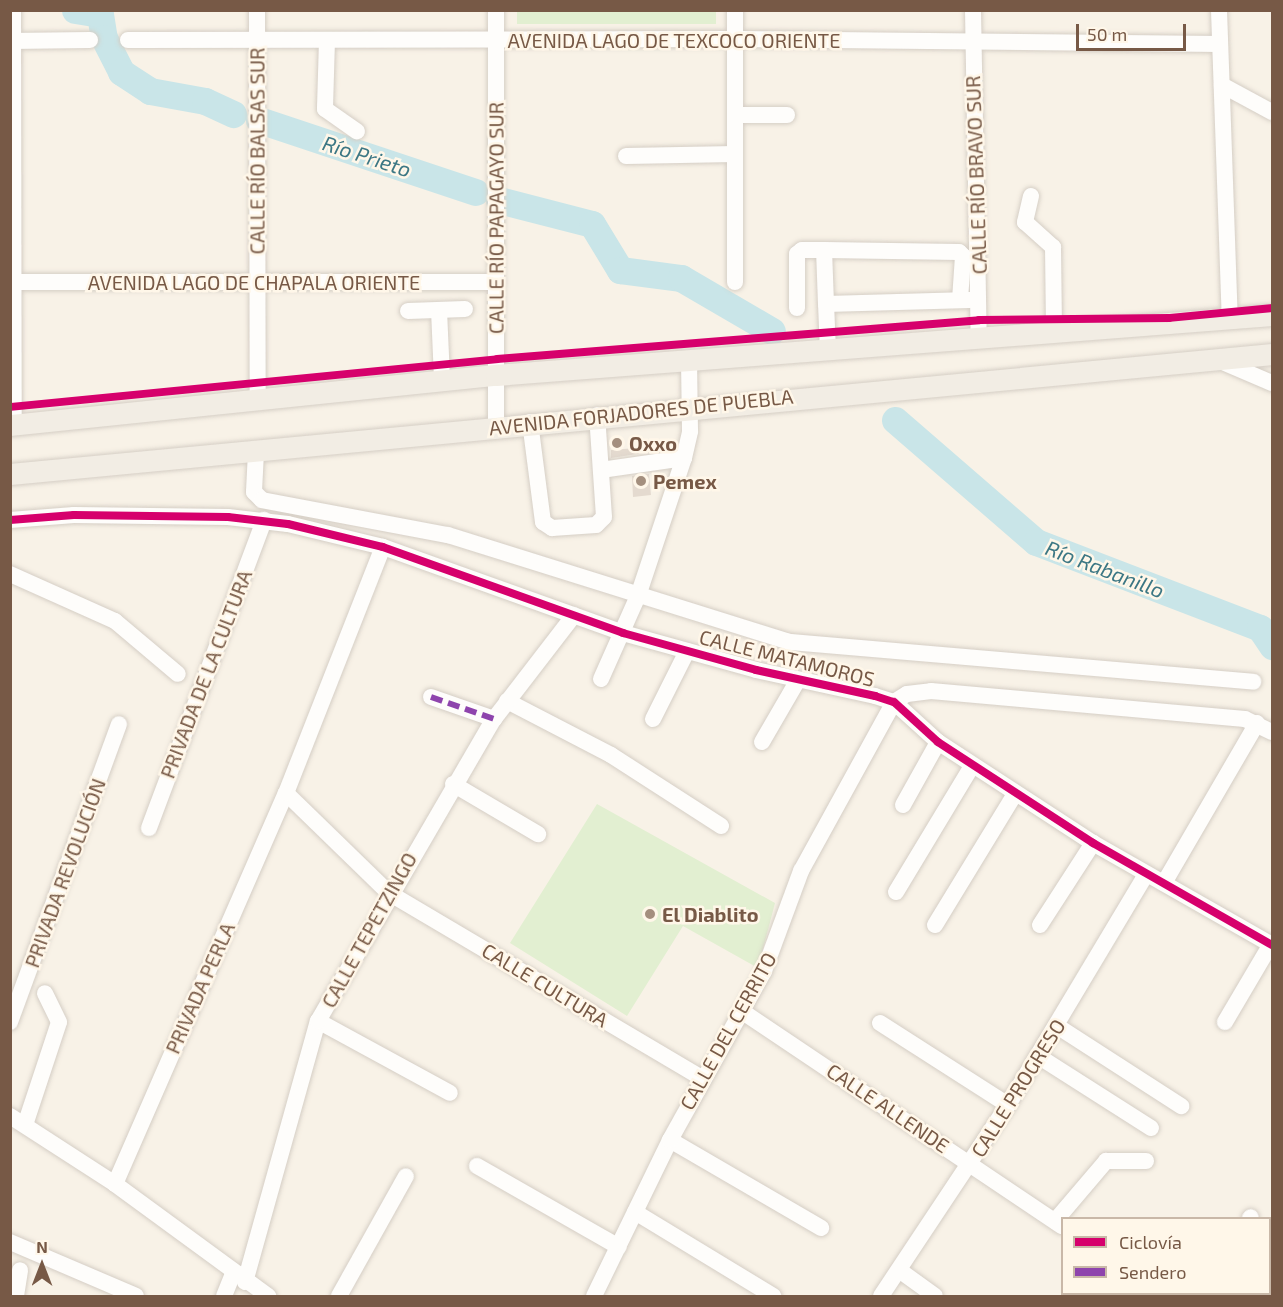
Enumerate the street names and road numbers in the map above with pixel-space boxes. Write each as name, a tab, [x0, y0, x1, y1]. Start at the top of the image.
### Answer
street label: AVENIDA LAGO DE TEXCOCO ORIENTE	[507, 28, 841, 52]
street label: CALLE RÍO BALSAS SUR	[245, 48, 269, 254]
street label: CALLE RÍO BRAVO SUR	[961, 75, 991, 275]
street label: CALLE RÍO PAPAGAYO SUR	[484, 102, 508, 334]
street label: AVENIDA LAGO DE CHAPALA ORIENTE	[87, 270, 421, 294]
street label: AVENIDA FORJADORES DE PUEBLA	[487, 384, 795, 440]
street label: PRIVADA DE LA CULTURA	[155, 566, 257, 782]
street label: CALLE MATAMOROS	[697, 625, 877, 691]
street label: PRIVADA REVOLUCIÓN	[20, 775, 110, 971]
street label: CALLE TEPETZINGO	[316, 848, 422, 1012]
street label: PRIVADA PERLA	[160, 918, 240, 1058]
street label: CALLE CULTURA	[478, 938, 612, 1032]
street label: CALLE DEL CERRITO	[675, 948, 781, 1114]
street label: CALLE PROGRESO	[966, 1015, 1070, 1161]
street label: CALLE ALLENDE	[822, 1058, 954, 1158]

